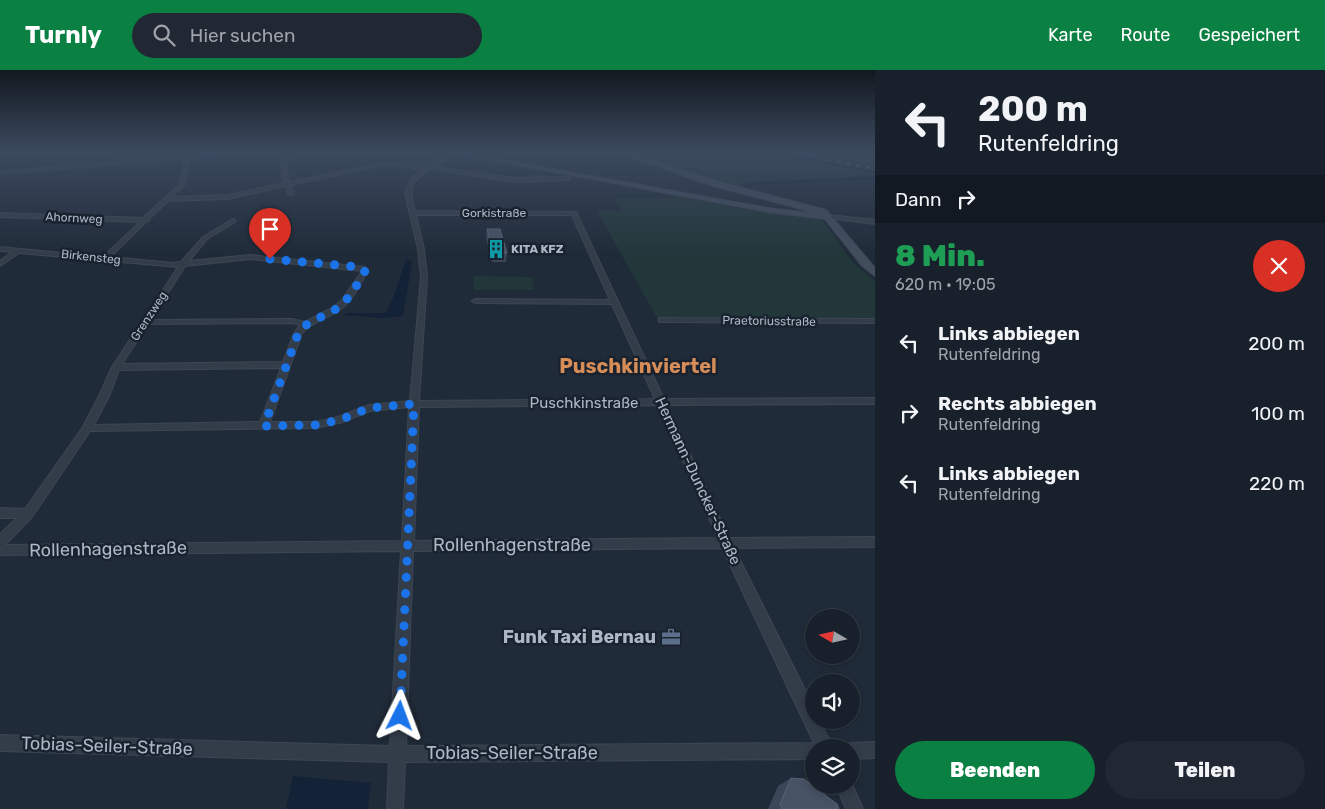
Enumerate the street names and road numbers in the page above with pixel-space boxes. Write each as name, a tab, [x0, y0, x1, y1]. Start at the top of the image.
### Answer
street label: Gorkistraße	[462, 206, 526, 220]
street label: Ahornweg	[45, 210, 103, 226]
street label: Birkensteg	[60, 247, 122, 267]
street label: Grenzweg	[128, 289, 170, 343]
street label: Praetoriusstraße	[722, 313, 816, 329]
street label: Puschkinstraße	[530, 394, 638, 412]
street label: Hermann-Duncker-Straße	[651, 394, 745, 568]
street label: Rollenhagenstraße	[433, 534, 591, 556]
street label: Rollenhagenstraße	[29, 537, 187, 561]
street label: Tobias-Seiler-Straße	[21, 732, 193, 760]
street label: Tobias-Seiler-Straße	[426, 742, 598, 764]

